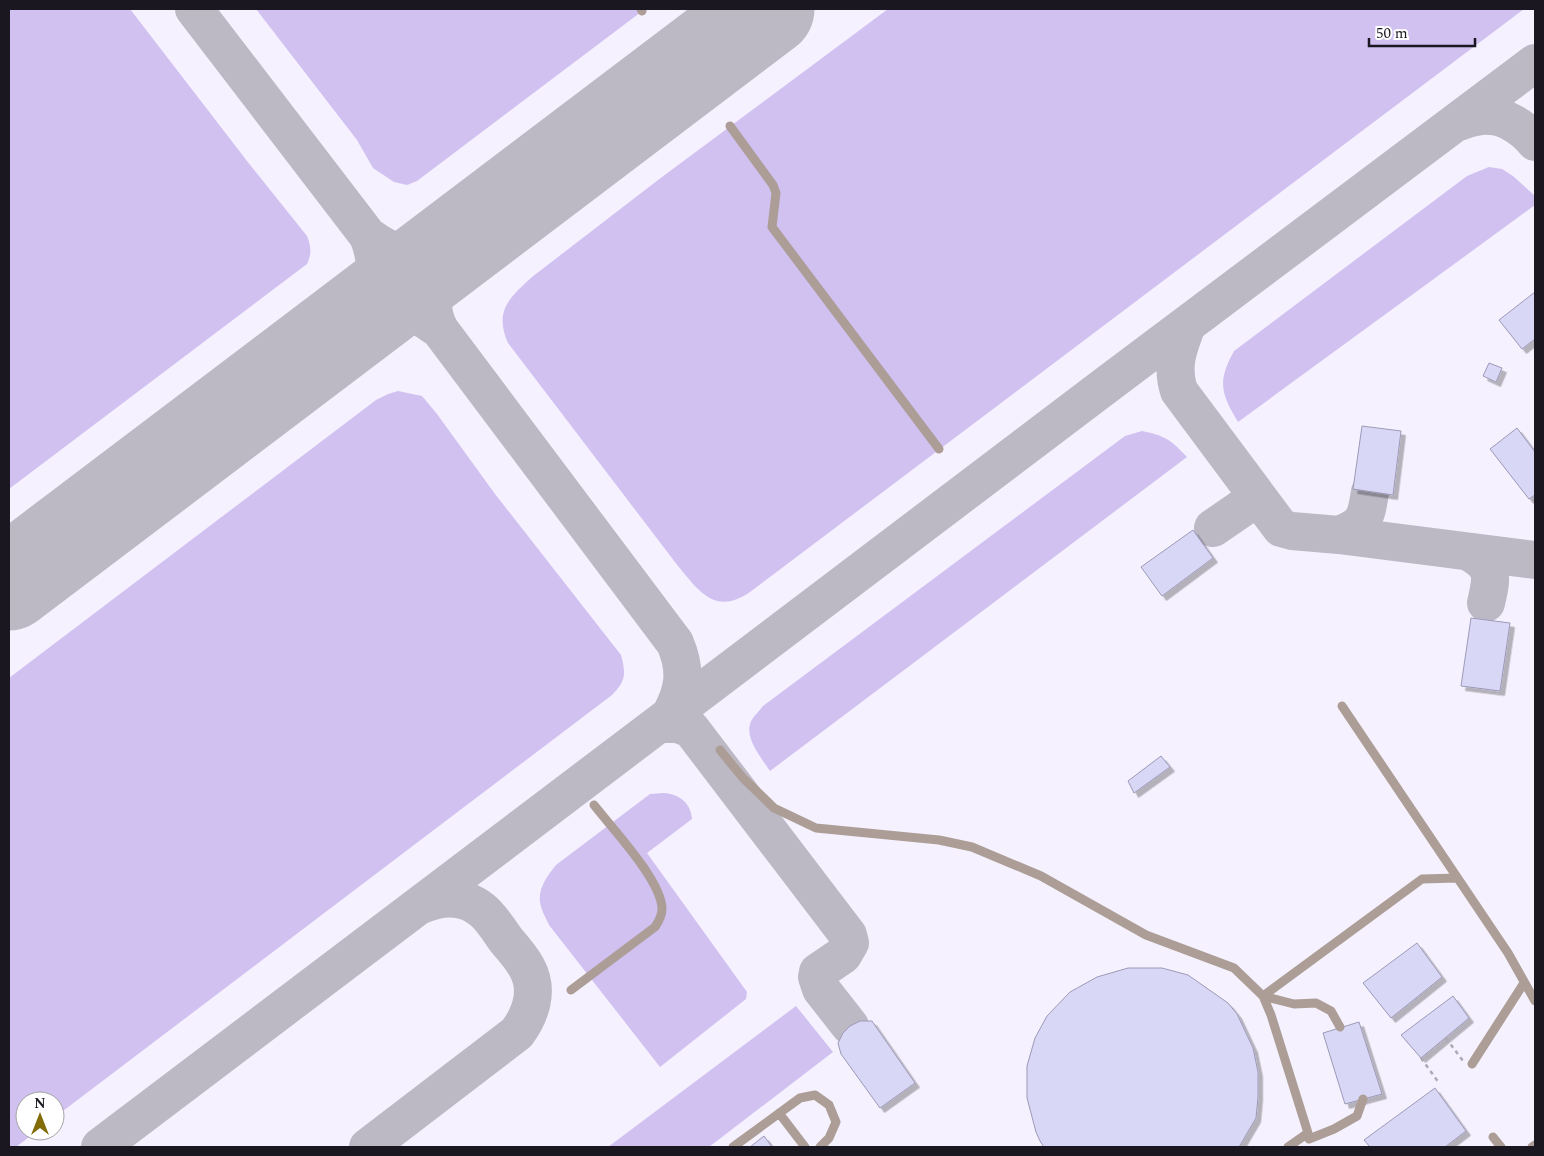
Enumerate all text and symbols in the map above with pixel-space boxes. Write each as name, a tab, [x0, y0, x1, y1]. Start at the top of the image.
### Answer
scale bar	[1369, 15, 1475, 47]
text: 50 m	[1376, 22, 1408, 45]
north arrow	[15, 1091, 65, 1141]
text: N	[34, 1093, 46, 1114]

